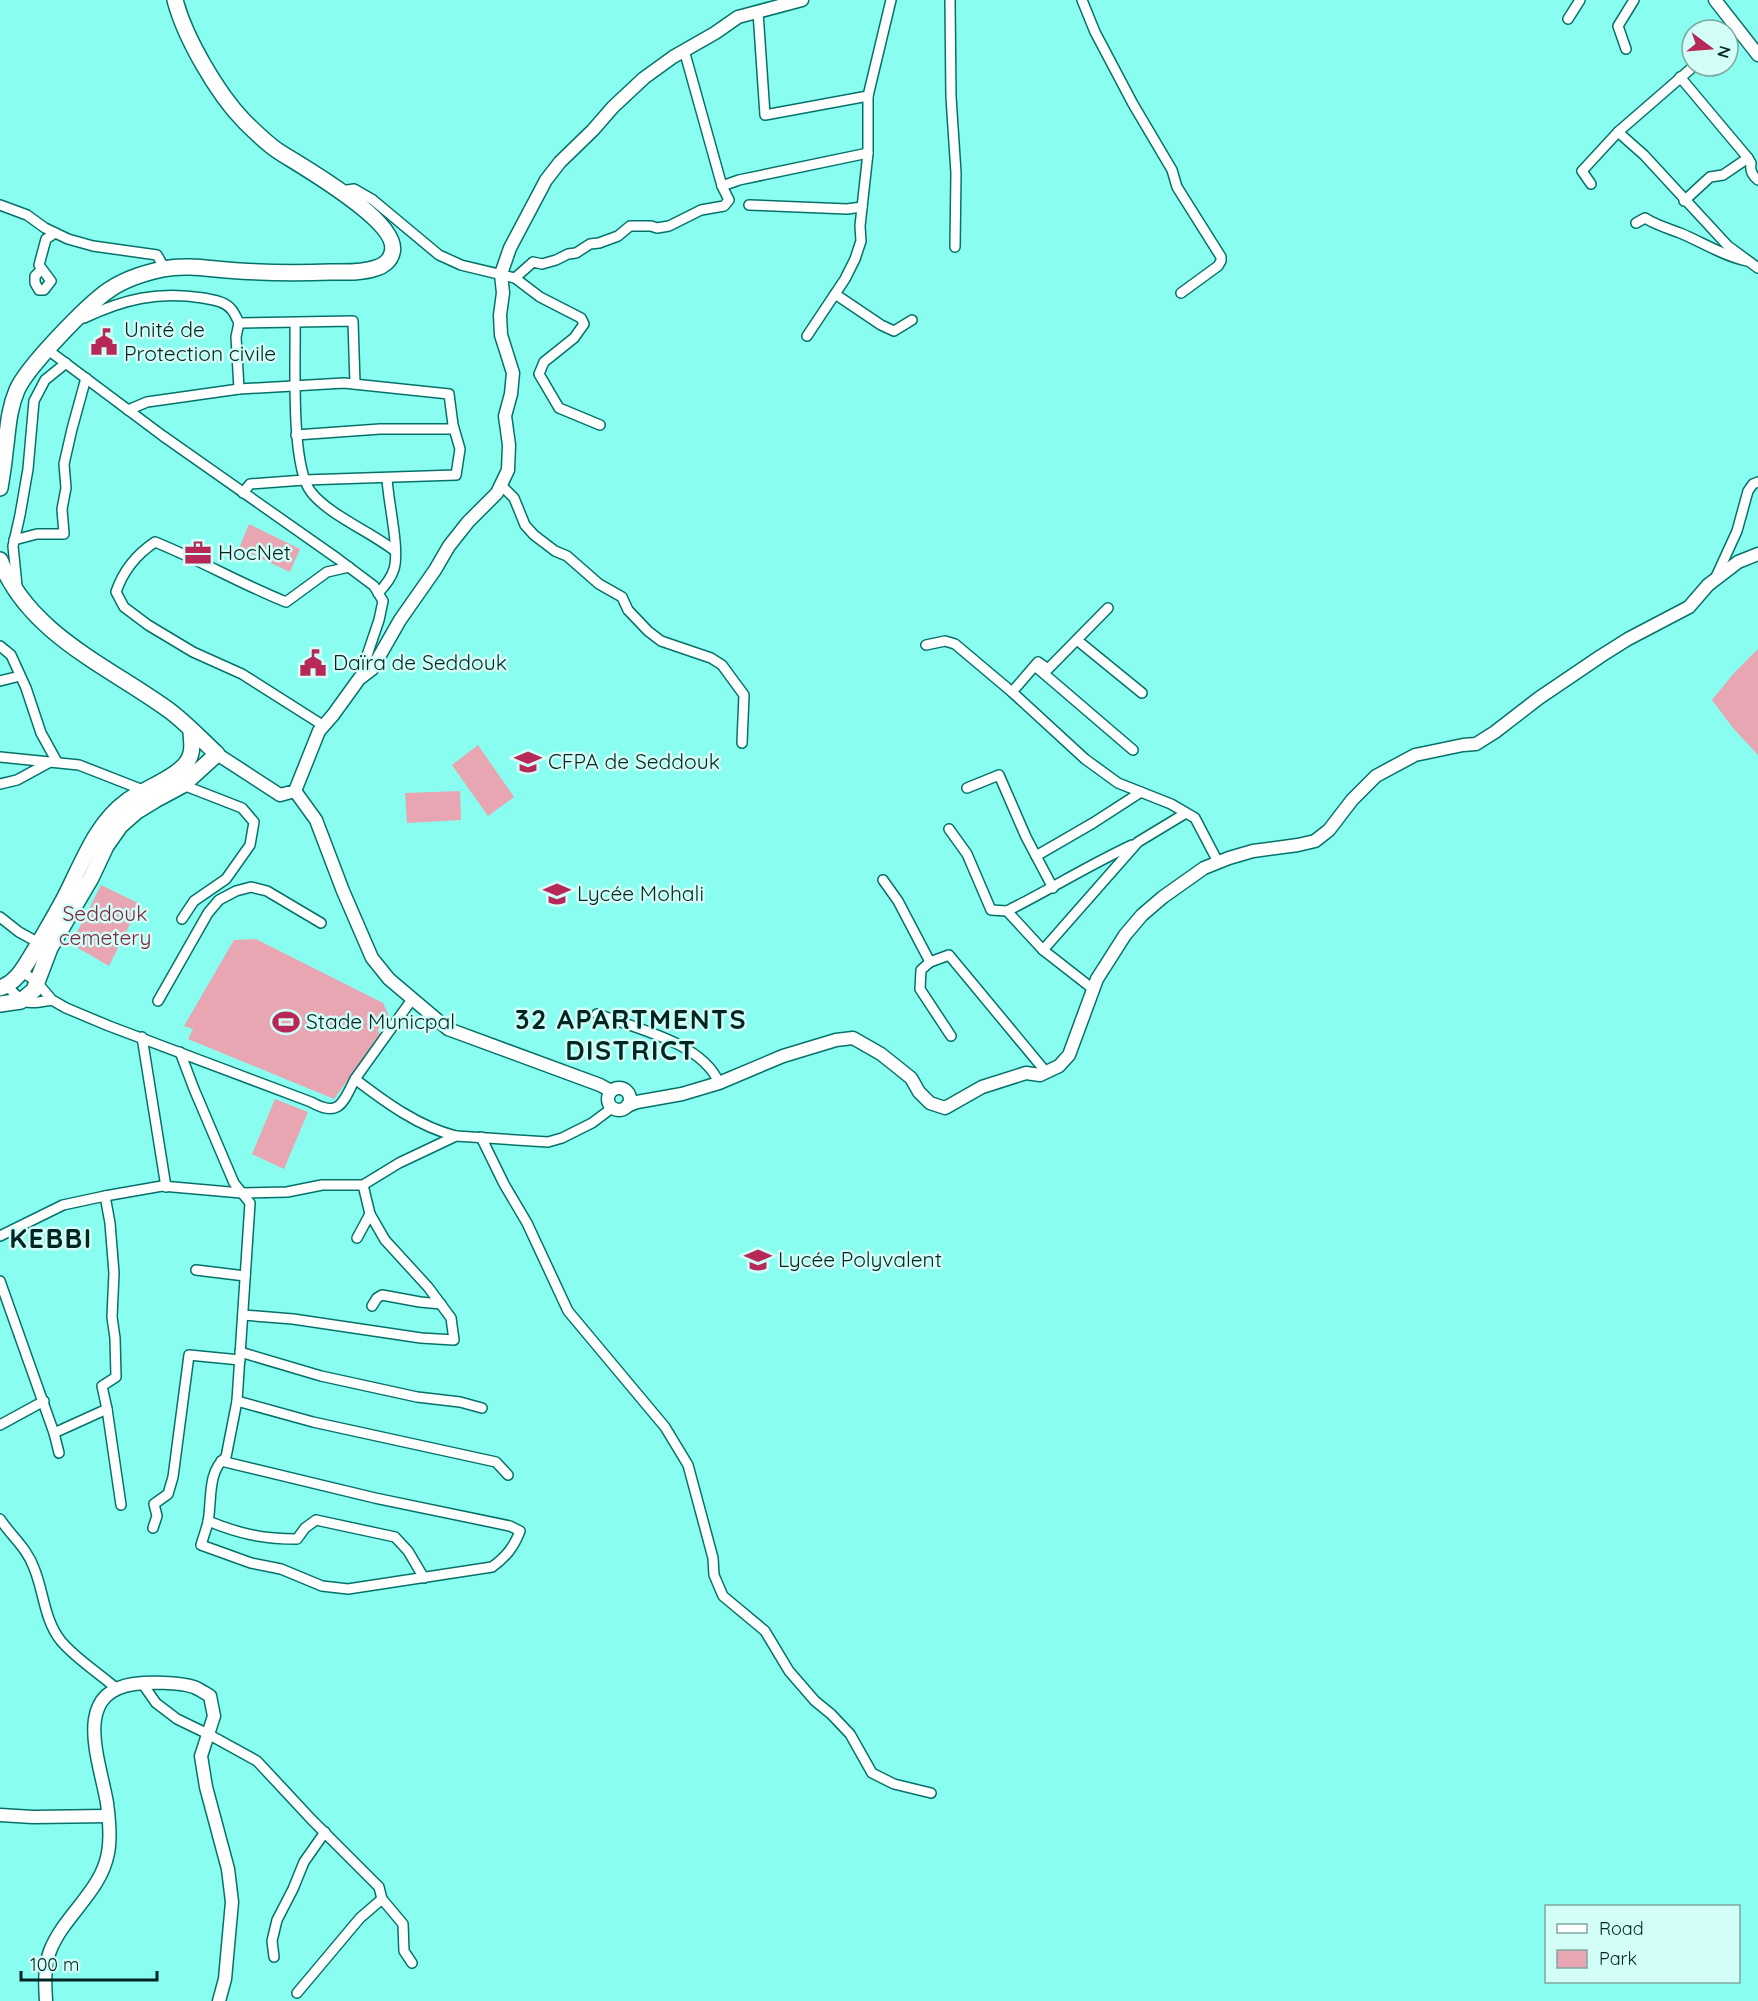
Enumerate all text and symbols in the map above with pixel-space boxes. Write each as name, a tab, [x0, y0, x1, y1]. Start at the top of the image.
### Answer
north arrow	[1680, 18, 1740, 78]
text: N	[1713, 44, 1736, 61]
place label: Unité de Protection civile	[124, 316, 276, 366]
public building icon: Unité de Protection civile	[89, 327, 119, 357]
office icon: HocNet	[183, 538, 213, 568]
place label: HocNet	[218, 539, 291, 565]
public building icon: Daïra de Seddouk	[298, 648, 328, 678]
place label: Daïra de Seddouk	[333, 649, 507, 675]
school or university icon: CFPA de Seddouk	[513, 747, 543, 777]
place label: CFPA de Seddouk	[548, 748, 720, 774]
school or university icon: Lycée Mohali	[542, 879, 572, 909]
place label: Lycée Mohali	[577, 880, 704, 906]
park label: Seddouk cemetery	[59, 900, 151, 950]
district label: 32 APARTMENTS DISTRICT	[515, 1002, 747, 1067]
sports icon: Stade Municpal	[271, 1007, 301, 1037]
place label: Stade Municpal	[306, 1008, 455, 1034]
district label: KEBBI	[9, 1221, 93, 1255]
school or university icon: Lycée Polyvalent	[743, 1245, 773, 1275]
place label: Lycée Polyvalent	[778, 1246, 942, 1272]
legend	[1545, 1905, 1740, 1983]
text: Road	[1599, 1917, 1644, 1940]
scale bar	[21, 1944, 158, 1982]
text: Park	[1599, 1947, 1637, 1970]
text: 100 m	[30, 1953, 79, 1976]

